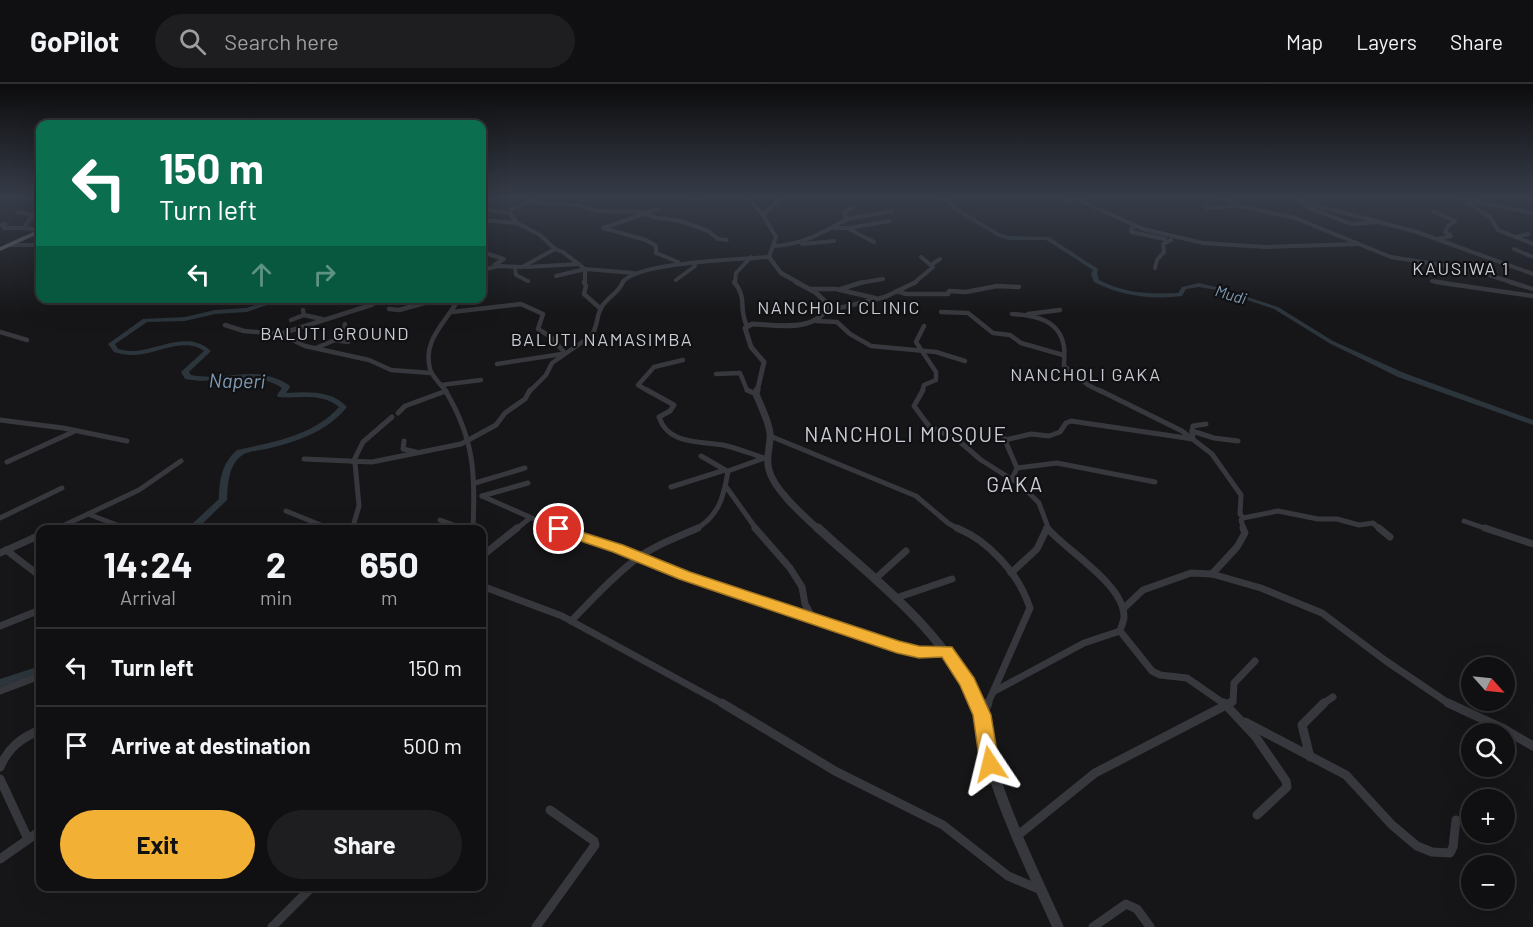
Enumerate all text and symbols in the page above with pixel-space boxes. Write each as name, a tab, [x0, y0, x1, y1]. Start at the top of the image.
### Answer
search box	[155, 14, 575, 68]
text: GoPilot	[30, 24, 119, 58]
icon: search	[176, 25, 209, 58]
text: Search here	[224, 28, 339, 54]
text: Map	[1286, 29, 1323, 54]
text: Layers	[1356, 29, 1417, 54]
text: Share	[1450, 29, 1503, 54]
text: 150 m	[159, 142, 264, 192]
icon: left	[60, 144, 138, 222]
text: Turn left	[159, 193, 257, 225]
district label: KAUSIWA 1	[1412, 257, 1510, 279]
icon: left	[182, 258, 215, 291]
icon: ahead	[245, 258, 278, 291]
icon: right	[308, 258, 341, 291]
water label: Mudi	[1213, 280, 1249, 308]
district label: NANCHOLI CLINIC	[757, 296, 921, 318]
district label: BALUTI GROUND	[260, 322, 410, 344]
district label: BALUTI NAMASIMBA	[511, 328, 693, 350]
district label: NANCHOLI GAKA	[1010, 363, 1162, 385]
water label: Naperi	[208, 368, 266, 392]
district label: NANCHOLI MOSQUE	[804, 421, 1008, 446]
district label: GAKA	[986, 471, 1044, 496]
pin	[533, 503, 584, 554]
icon: arrive	[542, 512, 575, 545]
text: 14:24	[103, 542, 193, 585]
text: 2	[266, 542, 286, 585]
text: 650	[360, 542, 419, 585]
text: Arrival	[120, 585, 176, 609]
text: min	[260, 585, 292, 609]
text: m	[381, 585, 397, 609]
icon: left	[60, 651, 93, 684]
text: Turn left	[111, 654, 194, 680]
text: 150 m	[408, 654, 462, 680]
north arrow	[1461, 657, 1515, 711]
map controls	[1461, 657, 1515, 909]
button: search	[1461, 723, 1515, 777]
icon: arrive	[60, 729, 93, 762]
text: Arrive at destination	[111, 732, 310, 758]
text: 500 m	[403, 732, 462, 758]
position arrow	[958, 732, 1022, 796]
button: +	[1461, 789, 1515, 843]
button: Exit	[60, 810, 255, 879]
button: Share	[267, 810, 462, 879]
button: −	[1461, 855, 1515, 909]

